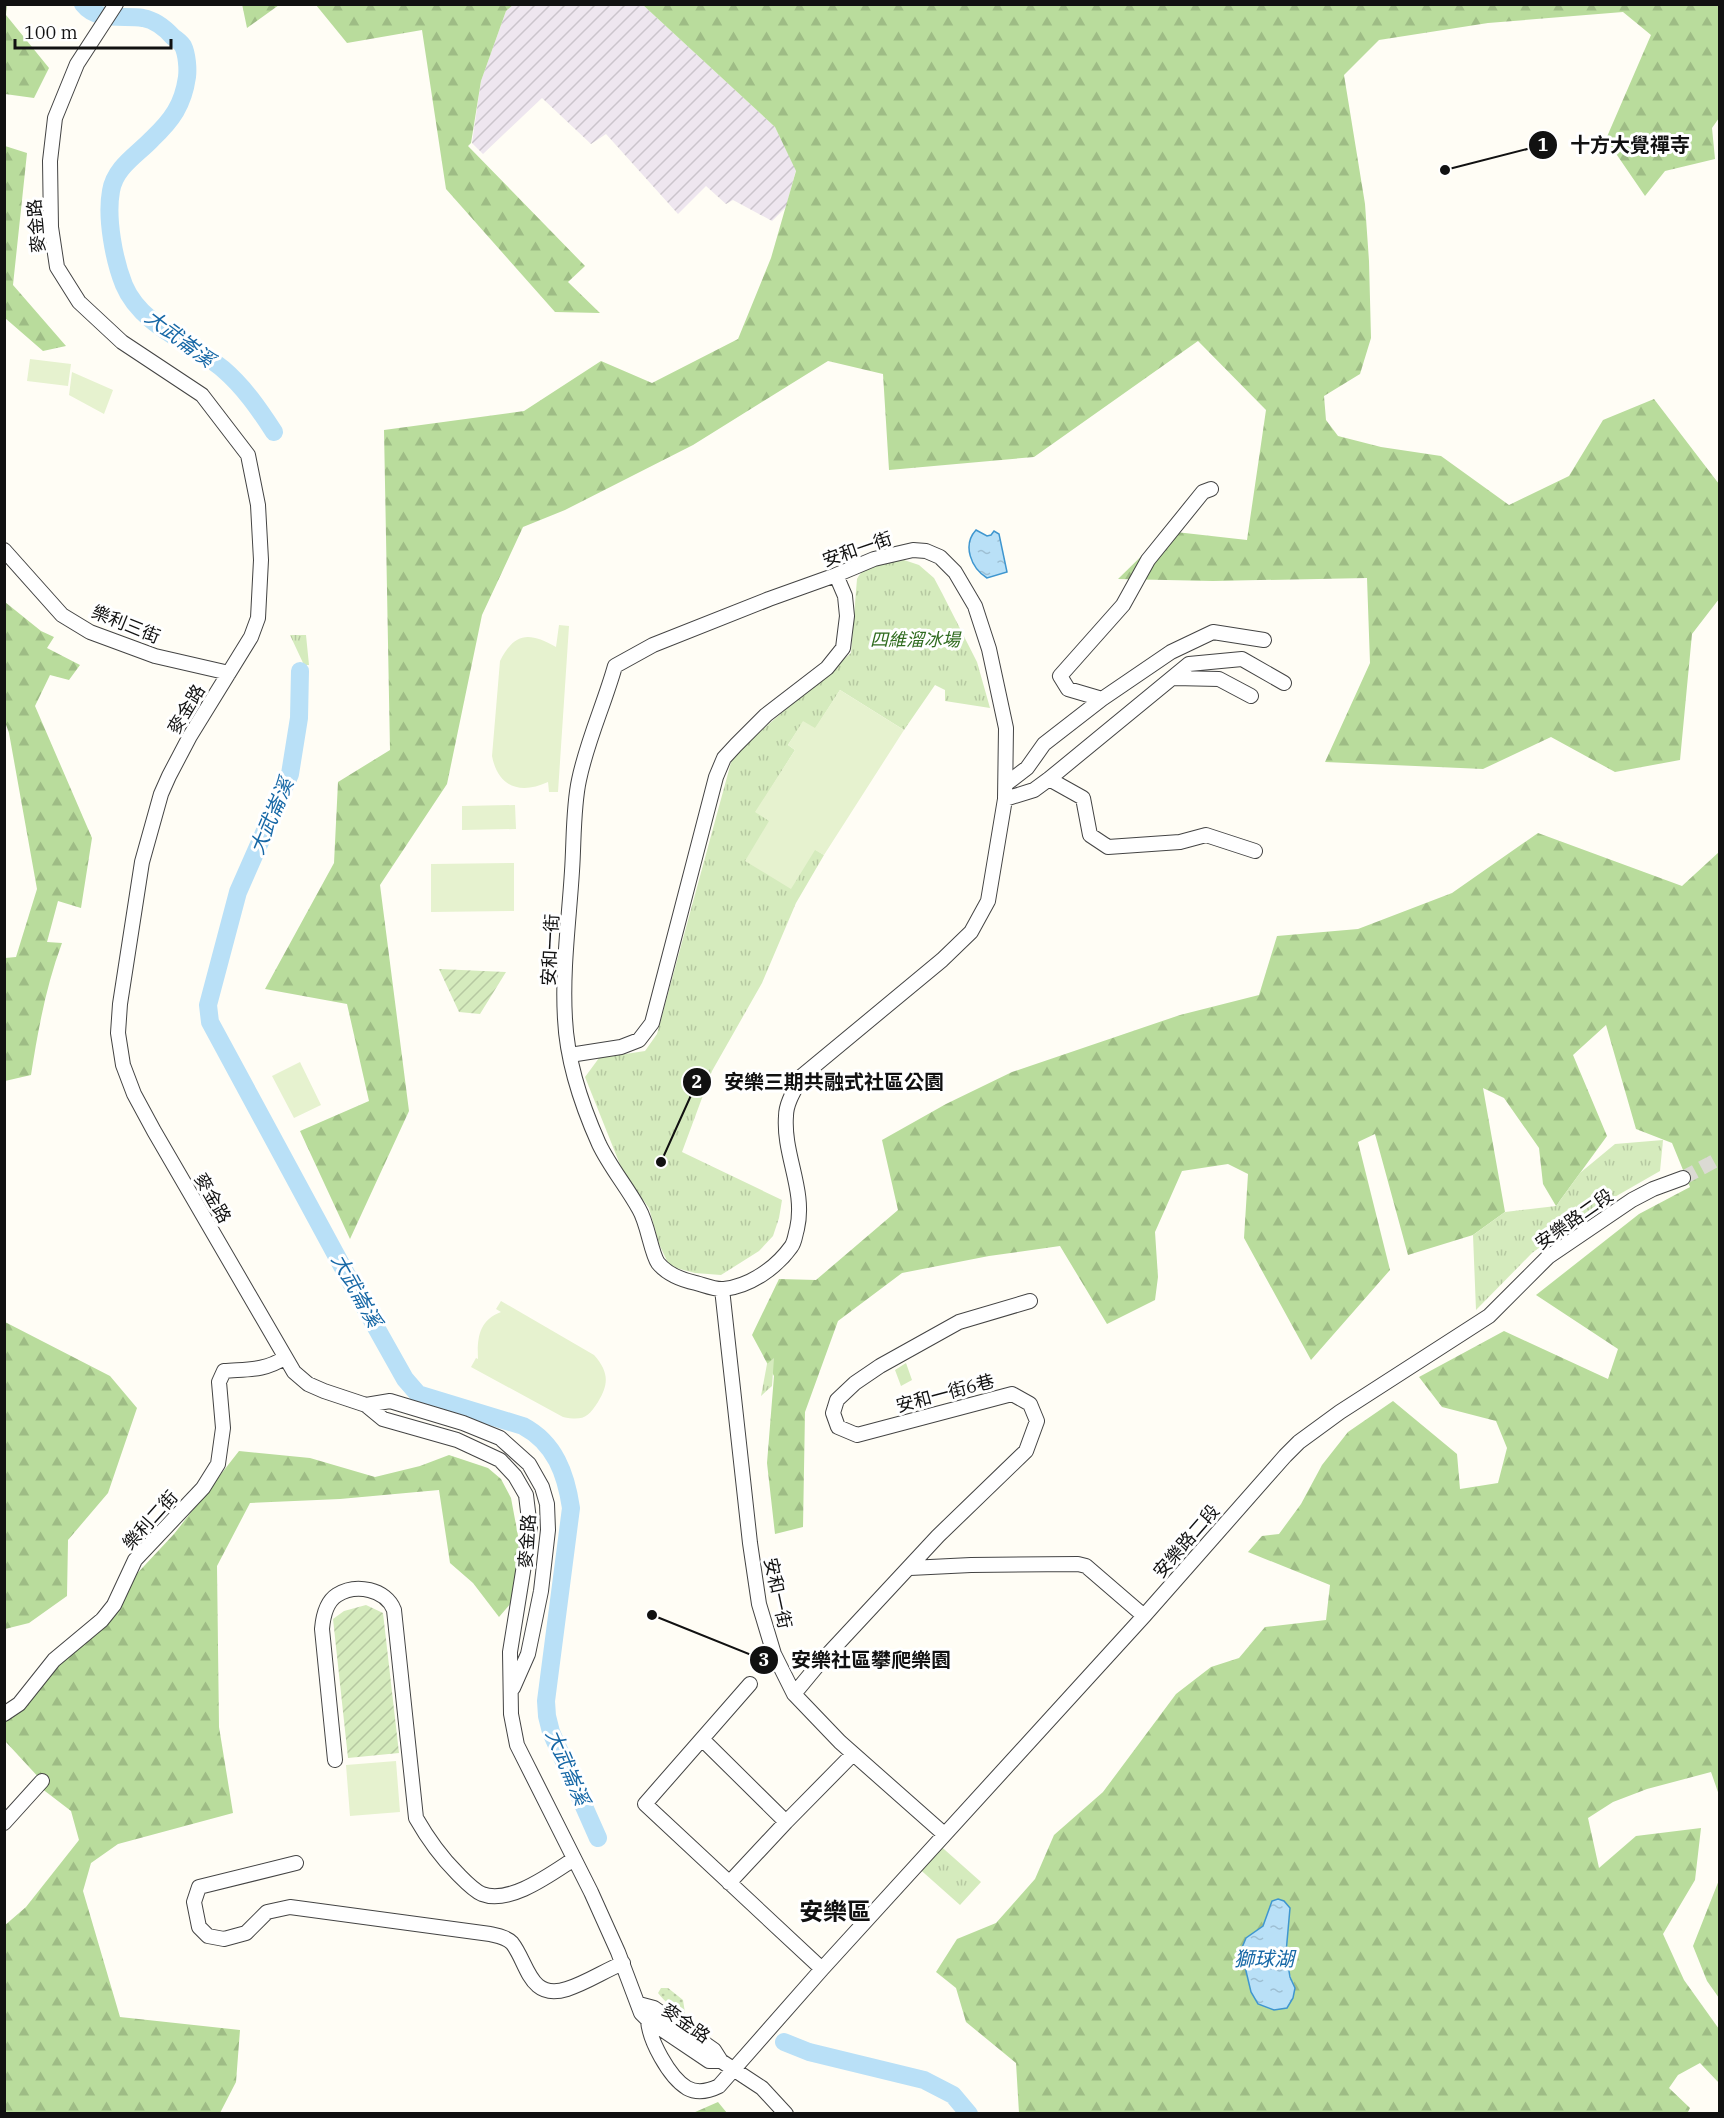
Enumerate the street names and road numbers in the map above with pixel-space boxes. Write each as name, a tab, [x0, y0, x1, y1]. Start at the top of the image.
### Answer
street label: 麥金路	[22, 198, 50, 254]
street label: 安和一街	[819, 526, 895, 572]
street label: 樂利三街	[88, 600, 164, 648]
street label: 麥金路	[162, 680, 210, 738]
street label: 安和一街	[537, 913, 563, 987]
street label: 麥金路	[190, 1169, 236, 1227]
street label: 安樂路二段	[1531, 1184, 1617, 1254]
street label: 安和一街6巷	[893, 1369, 997, 1417]
street label: 樂利二街	[117, 1486, 183, 1554]
street label: 安樂路二段	[1148, 1499, 1224, 1583]
street label: 麥金路	[514, 1513, 540, 1569]
street label: 安和一街	[759, 1555, 797, 1631]
street label: 麥金路	[657, 1998, 715, 2048]

